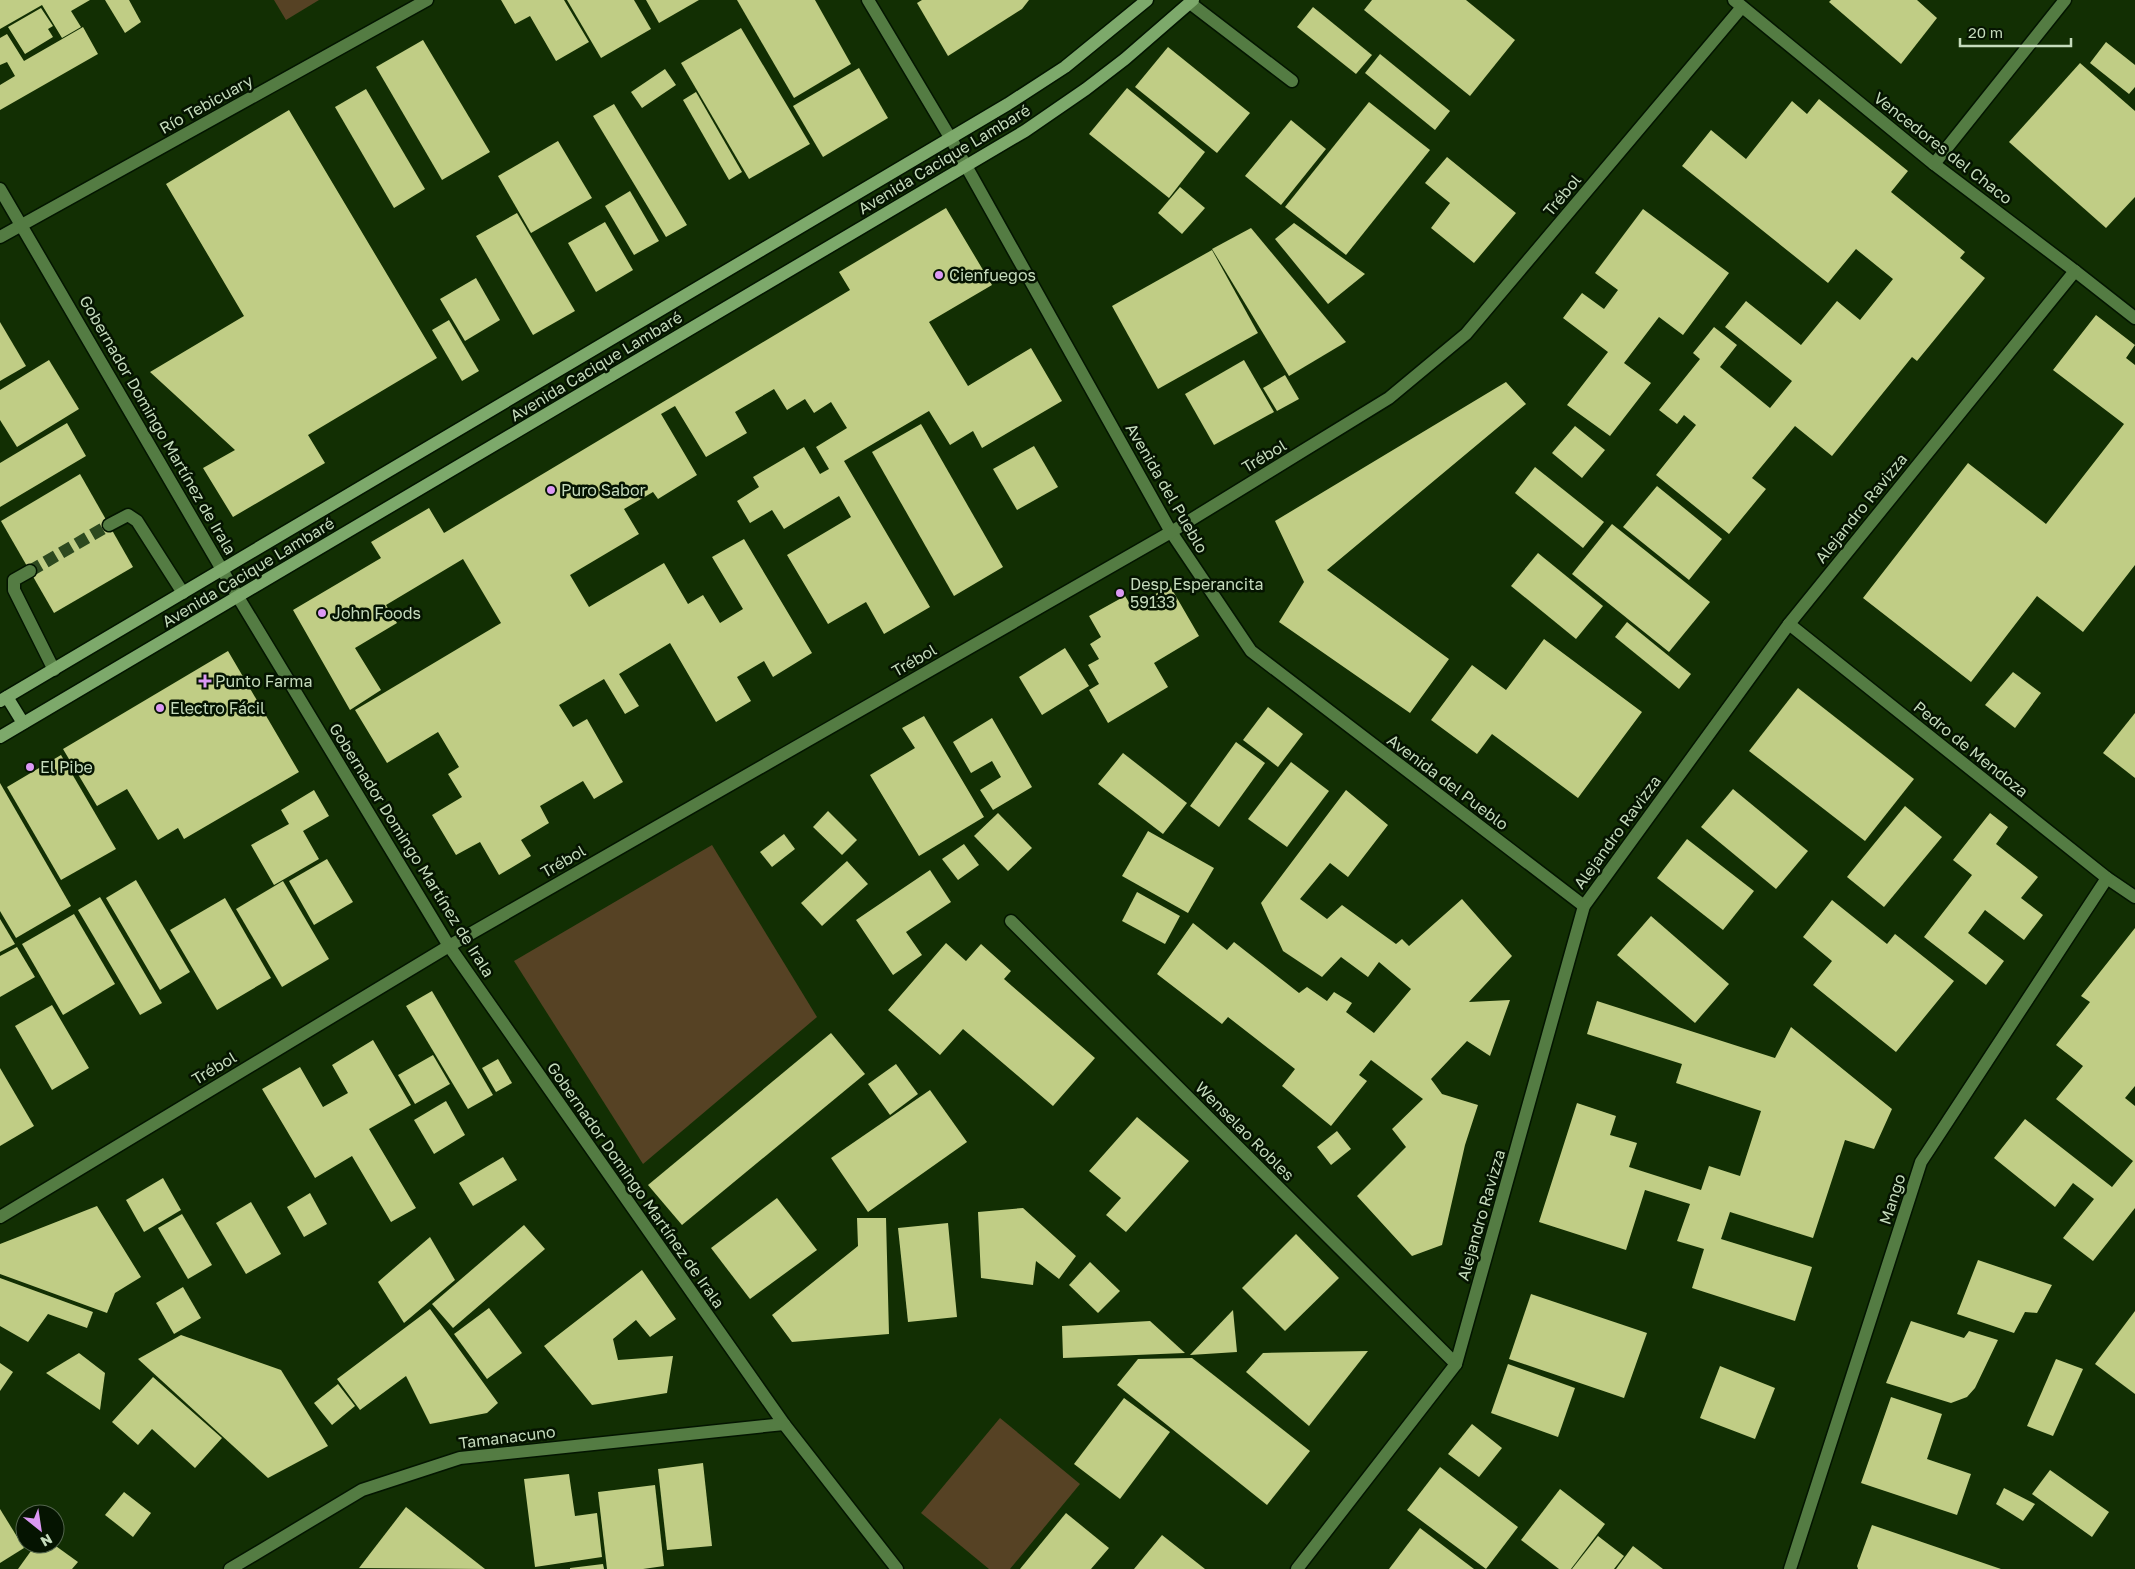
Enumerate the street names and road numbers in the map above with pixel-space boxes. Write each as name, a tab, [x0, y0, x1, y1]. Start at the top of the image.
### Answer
street label: Río Tebicuary	[156, 70, 256, 138]
street label: Vencedores del Chaco	[1870, 88, 2016, 208]
street label: Avenida Cacique Lambaré	[854, 100, 1034, 218]
street label: Trébol	[1539, 170, 1585, 220]
street label: Gobernador Domingo Martínez de Irala	[75, 292, 241, 558]
street label: Avenida Cacique Lambaré	[506, 307, 686, 425]
street label: Avenida del Pueblo	[1122, 419, 1212, 557]
street label: Trébol	[1238, 435, 1290, 477]
street label: Alejandro Ravizza	[1811, 449, 1911, 567]
street label: Avenida Cacique Lambaré	[158, 513, 338, 631]
street label: Trébol	[888, 639, 940, 681]
street label: Pedro de Mendoza	[1910, 697, 2032, 801]
street label: Gobernador Domingo Martínez de Irala	[325, 719, 499, 981]
street label: Avenida del Pueblo	[1383, 730, 1513, 834]
street label: Alejandro Ravizza	[1569, 771, 1665, 893]
street label: Trébol	[537, 840, 589, 882]
street label: Trébol	[188, 1047, 240, 1089]
street label: Gobernador Domingo Martínez de Irala	[543, 1058, 729, 1312]
street label: Wenselao Robles	[1191, 1077, 1299, 1185]
street label: Alejandro Ravizza	[1453, 1147, 1509, 1283]
street label: Mango	[1874, 1171, 1910, 1227]
street label: Tamanacuno	[457, 1421, 557, 1453]

